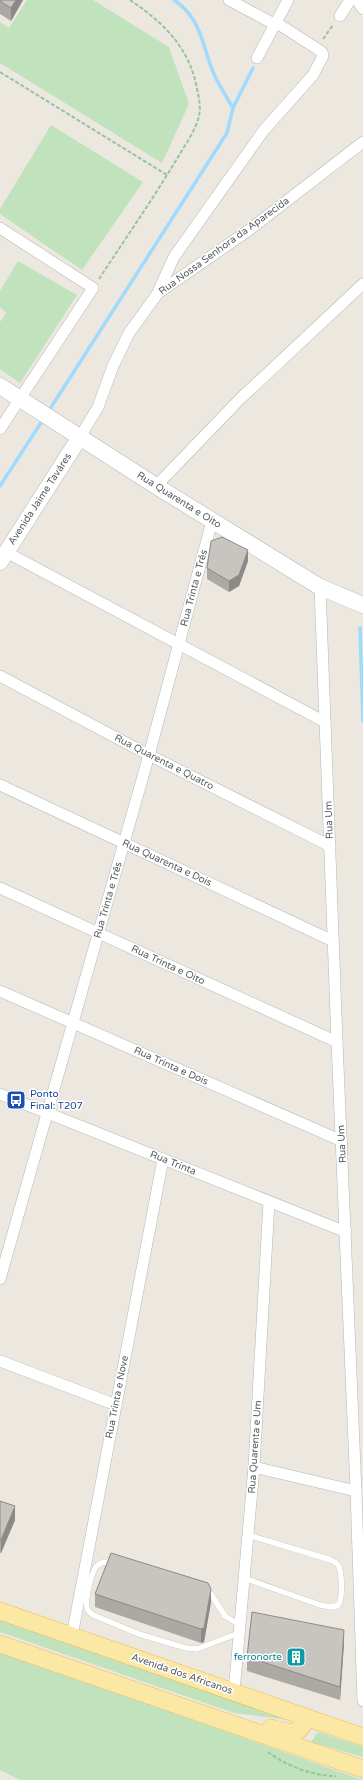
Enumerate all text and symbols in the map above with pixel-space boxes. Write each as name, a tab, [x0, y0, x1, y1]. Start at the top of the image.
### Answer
street label: Rua Nossa Senhora da Aparecida	[156, 195, 292, 297]
street label: Avenida Jaime Taváres	[6, 451, 74, 547]
street label: Rua Quarenta e Oito	[135, 469, 223, 531]
street label: Rua Trinta e Três	[178, 548, 210, 628]
street label: Rua Quarenta e Quatro	[112, 732, 216, 792]
street label: Rua Um	[322, 801, 336, 839]
street label: Rua Quarenta e Dois	[120, 837, 214, 889]
street label: Rua Trinta e Três	[91, 860, 125, 940]
street label: Rua Trinta e Oito	[129, 943, 207, 987]
street label: Rua Trinta e Dois	[132, 1044, 210, 1088]
place label: Ponto Final: T207	[30, 1088, 83, 1112]
bus stop icon: Ponto Final: T207	[5, 1089, 27, 1111]
street label: Rua Um	[335, 1125, 349, 1163]
street label: Rua Trinta	[148, 1148, 198, 1178]
street label: Rua Trinta e Nove	[103, 1354, 131, 1440]
street label: Rua Quarenta e Um	[246, 1400, 264, 1494]
building icon: ferronorte	[285, 1646, 307, 1668]
street label: Avenida dos Africanos	[130, 1651, 234, 1697]
place label: ferronorte	[234, 1651, 282, 1663]

